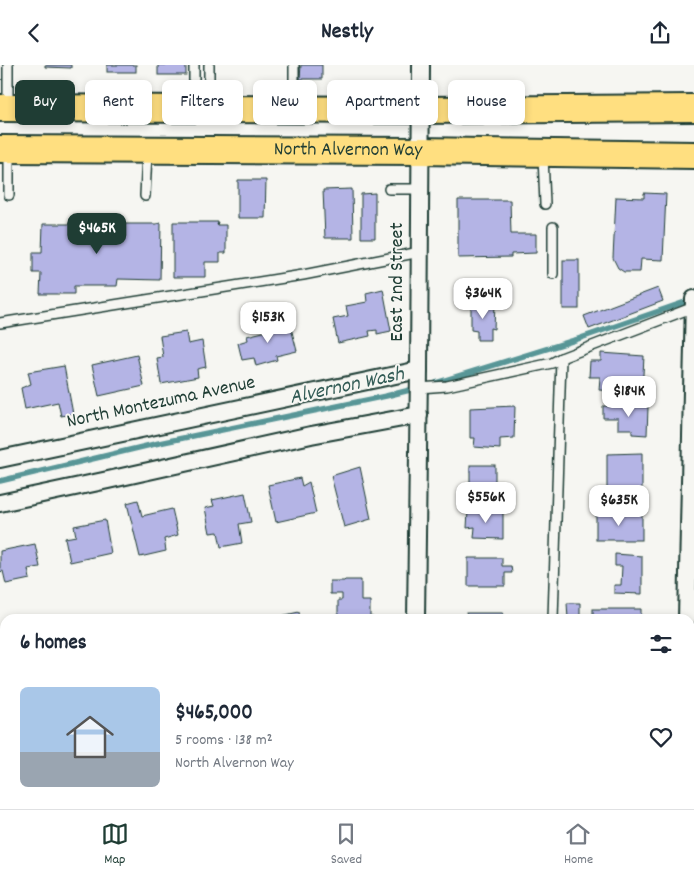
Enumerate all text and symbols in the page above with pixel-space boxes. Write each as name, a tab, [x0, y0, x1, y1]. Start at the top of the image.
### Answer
text: Nestly	[321, 17, 373, 48]
icon: back	[20, 19, 48, 47]
icon: share	[646, 19, 674, 47]
chip: Buy	[15, 80, 75, 125]
chip: Rent	[85, 80, 152, 125]
chip: Filters	[162, 80, 243, 125]
chip: New	[253, 80, 317, 125]
chip: Apartment	[327, 80, 438, 125]
chip: House	[448, 80, 525, 125]
street label: North Alvernon Way	[274, 136, 423, 165]
pin: $465K	[62, 213, 132, 255]
text: $465K	[78, 217, 116, 240]
street label: East 2nd Street	[384, 222, 412, 342]
pin: $364K	[448, 277, 518, 320]
text: $364K	[464, 282, 502, 305]
pin: $153K	[233, 301, 303, 344]
text: $153K	[251, 306, 285, 329]
water label: Alvernon Wash	[287, 360, 408, 414]
street label: North Montezuma Avenue	[64, 369, 258, 437]
pin: $184K	[594, 375, 664, 418]
text: $184K	[613, 380, 645, 403]
pin: $556K	[451, 481, 521, 524]
pin: $635K	[584, 485, 654, 527]
text: $556K	[467, 486, 505, 509]
text: $635K	[600, 489, 638, 512]
text: 6 homes	[20, 629, 87, 659]
icon: filters	[647, 630, 675, 658]
text: $465,000	[175, 699, 253, 729]
icon: home	[60, 707, 120, 767]
icon: heart	[647, 723, 675, 751]
text: 5 rooms · 138 m²	[175, 729, 272, 752]
text: North Alvernon Way	[175, 752, 294, 775]
tab: Map	[101, 820, 129, 870]
tab: Saved	[331, 820, 362, 870]
tab: Home	[564, 820, 593, 870]

